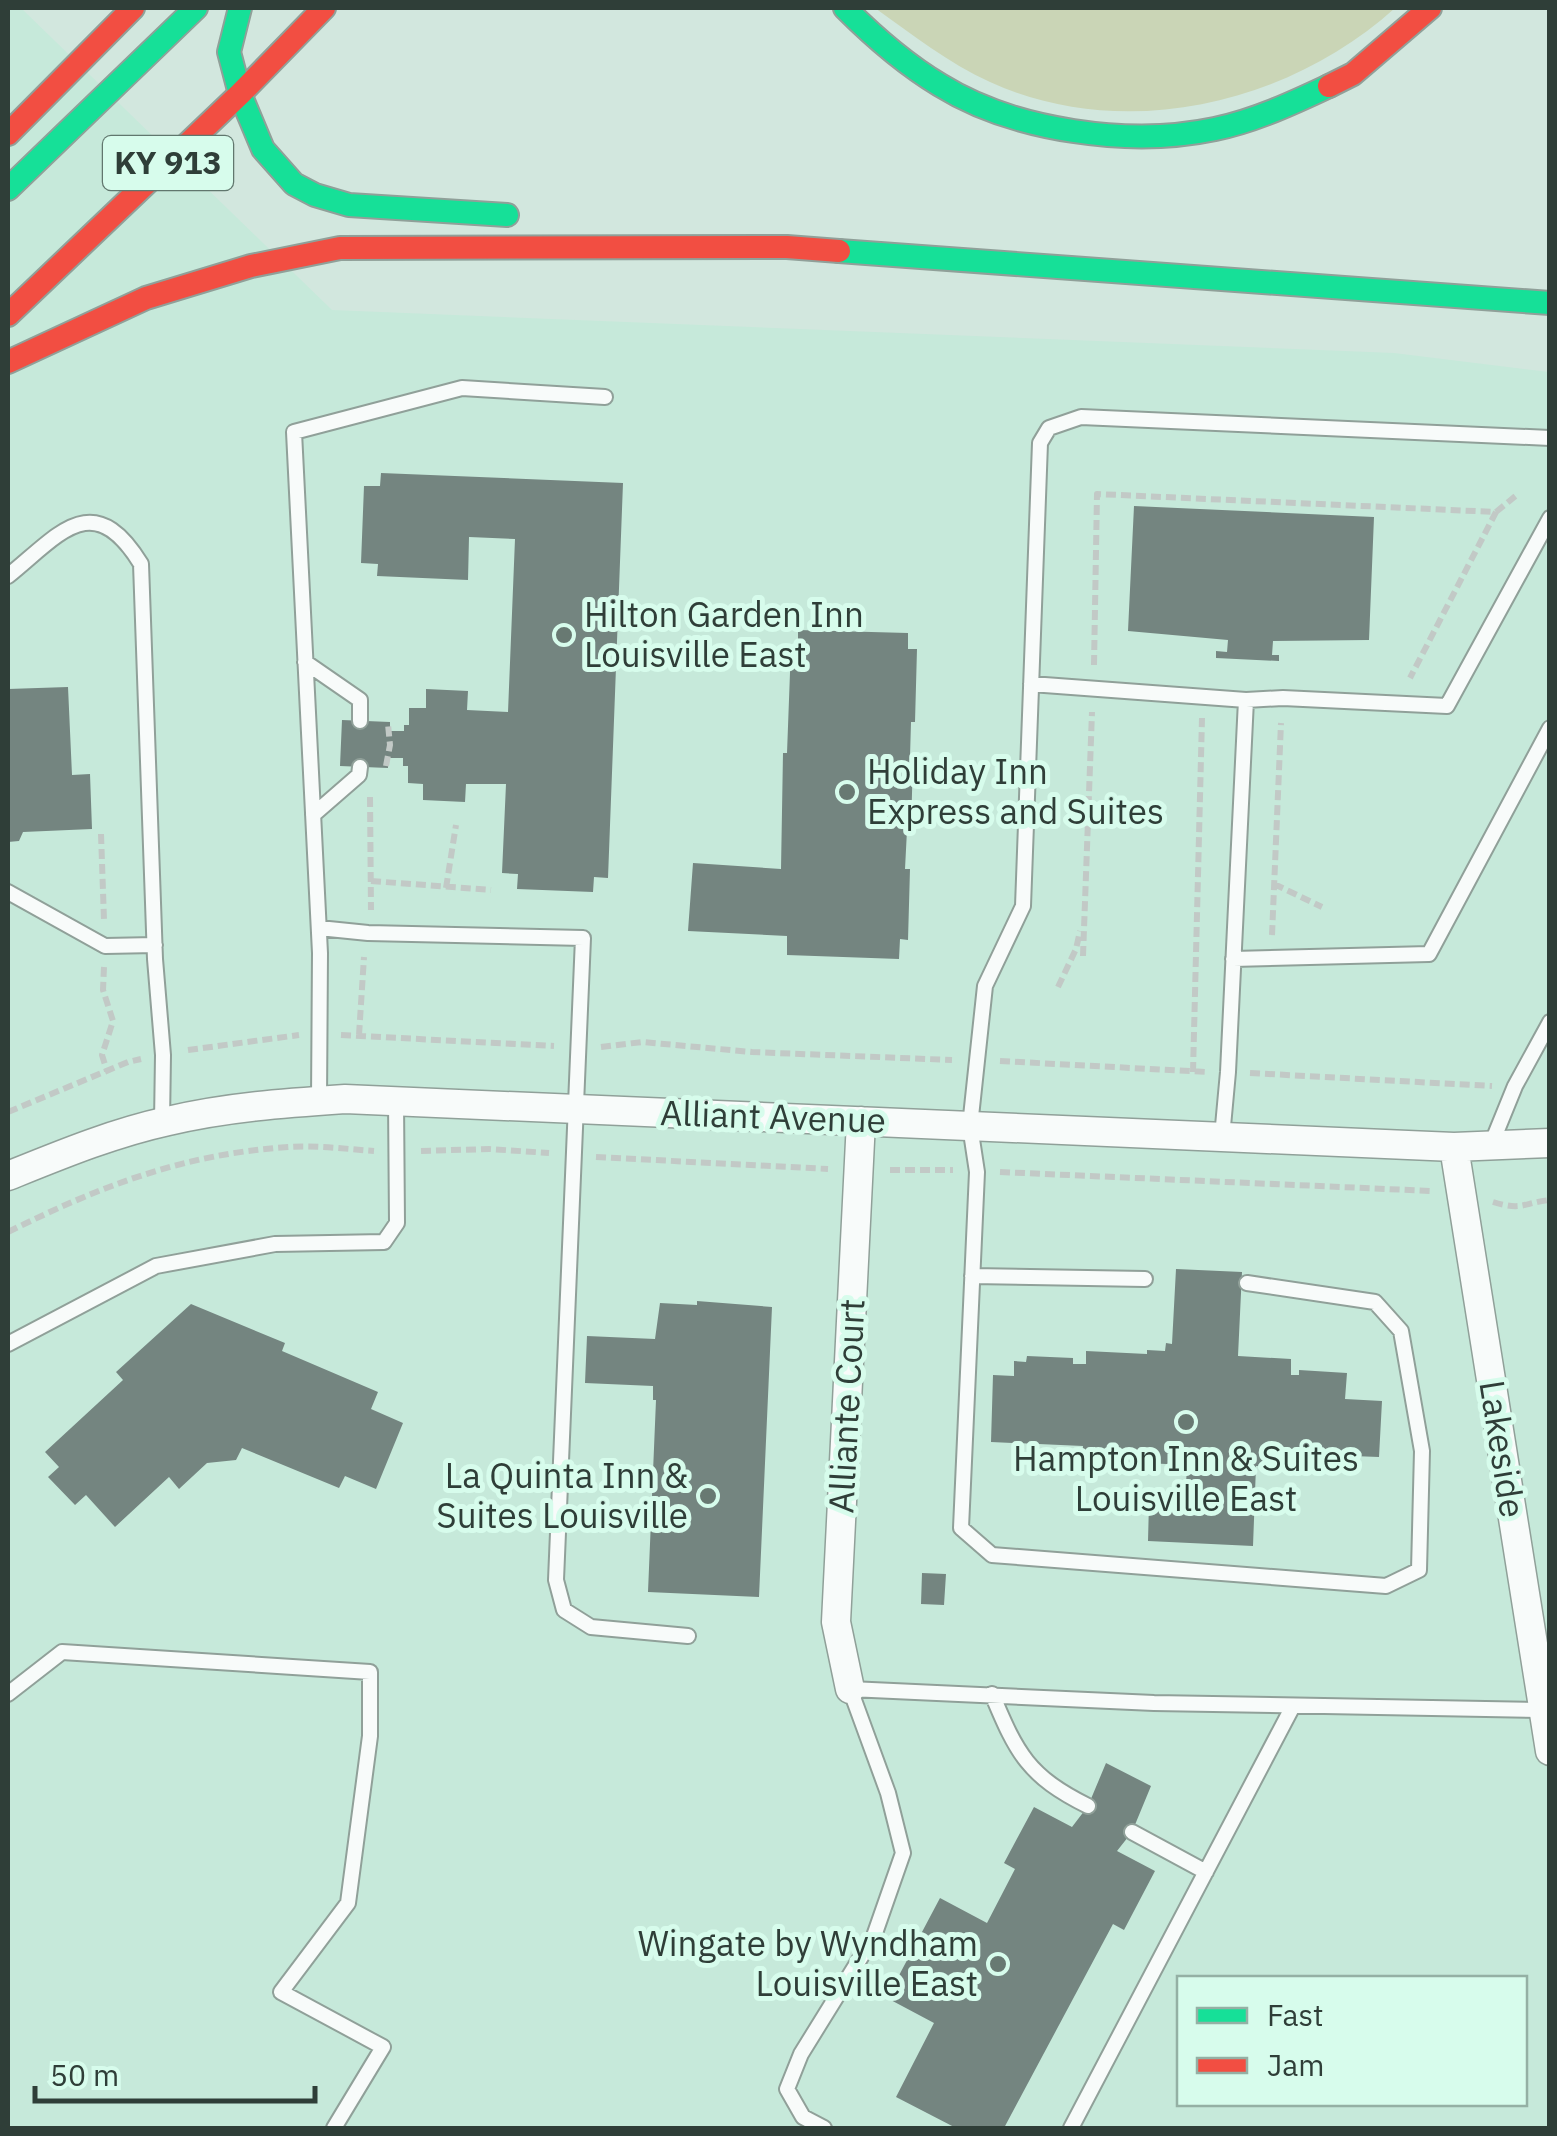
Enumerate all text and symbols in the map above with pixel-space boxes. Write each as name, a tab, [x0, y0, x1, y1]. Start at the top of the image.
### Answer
road number: KY 913	[103, 136, 233, 190]
place label: Hilton Garden Inn Louisville East	[584, 591, 864, 677]
marker: Hilton Garden Inn Louisville East	[553, 624, 575, 646]
place label: Holiday Inn Express and Suites	[867, 748, 1164, 834]
marker: Holiday Inn Express and Suites	[836, 781, 858, 803]
street label: Alliant Avenue	[659, 1089, 887, 1143]
street label: Alliante Court	[817, 1298, 875, 1514]
street label: Lakeside	[1469, 1377, 1537, 1521]
marker: Hampton Inn & Suites Louisville East	[1175, 1411, 1197, 1433]
place label: Hampton Inn & Suites Louisville East	[1013, 1435, 1359, 1521]
place label: La Quinta Inn & Suites Louisville	[436, 1452, 688, 1538]
marker: La Quinta Inn & Suites Louisville	[697, 1485, 719, 1507]
place label: Wingate by Wyndham Louisville East	[638, 1920, 978, 2006]
marker: Wingate by Wyndham Louisville East	[987, 1953, 1009, 1975]
legend	[1177, 1976, 1527, 2106]
text: Fast	[1267, 1995, 1324, 2034]
scale bar	[35, 2041, 315, 2103]
text: Jam	[1267, 2045, 1325, 2084]
text: 50 m	[50, 2055, 119, 2094]

